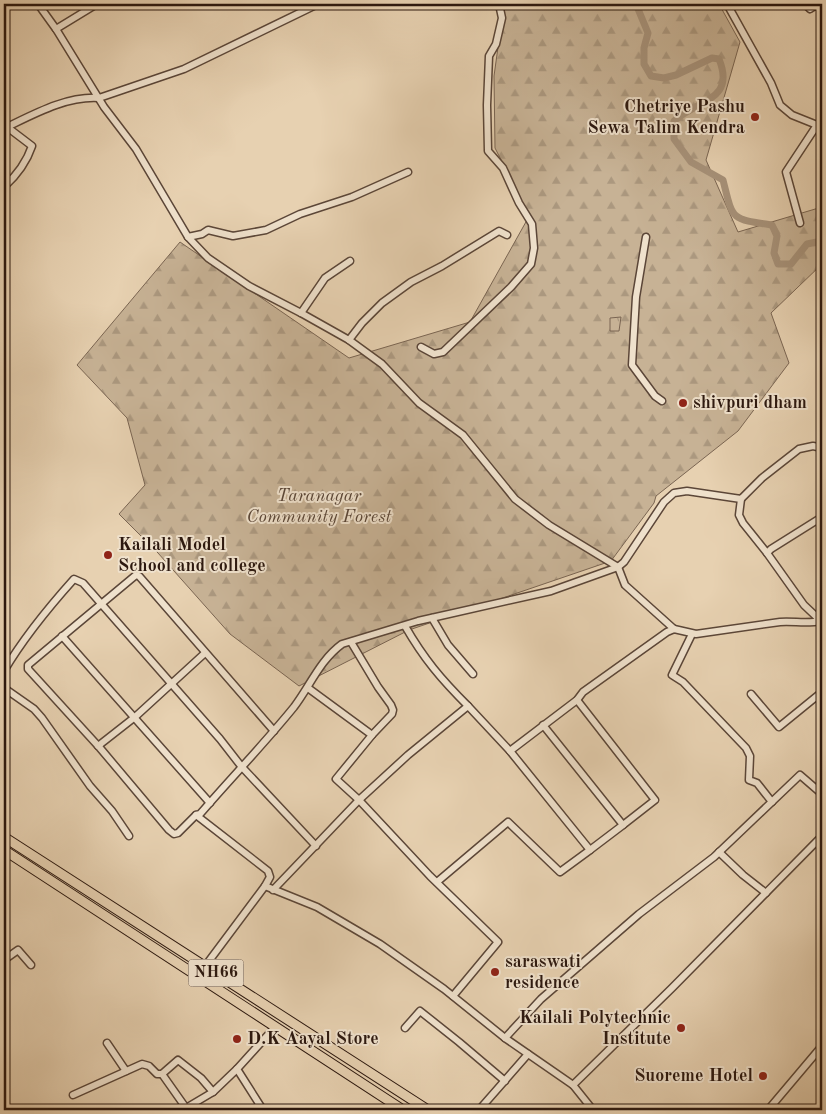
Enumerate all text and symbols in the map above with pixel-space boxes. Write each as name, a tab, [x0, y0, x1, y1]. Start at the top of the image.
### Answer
place label: Chetriye Pashu Sewa Talim Kendra	[588, 98, 745, 137]
marker: Chetriye Pashu Sewa Talim Kendra	[749, 111, 761, 123]
place label: shivpuri dham	[693, 394, 807, 412]
marker: shivpuri dham	[677, 397, 689, 409]
park label: Taranagar Community Forest	[246, 487, 392, 526]
place label: Kailali Model School and college	[118, 536, 266, 575]
marker: Kailali Model School and college	[102, 549, 114, 561]
place label: saraswati residence	[505, 953, 581, 992]
road number: NH66	[188, 960, 244, 986]
marker: saraswati residence	[489, 966, 501, 978]
place label: Kailali Polytechnic Institute	[519, 1009, 671, 1048]
marker: Kailali Polytechnic Institute	[675, 1022, 687, 1034]
place label: D.K Aayal Store	[247, 1030, 379, 1048]
marker: D.K Aayal Store	[231, 1033, 243, 1045]
place label: Suoreme Hotel	[634, 1067, 753, 1085]
marker: Suoreme Hotel	[757, 1070, 769, 1082]

